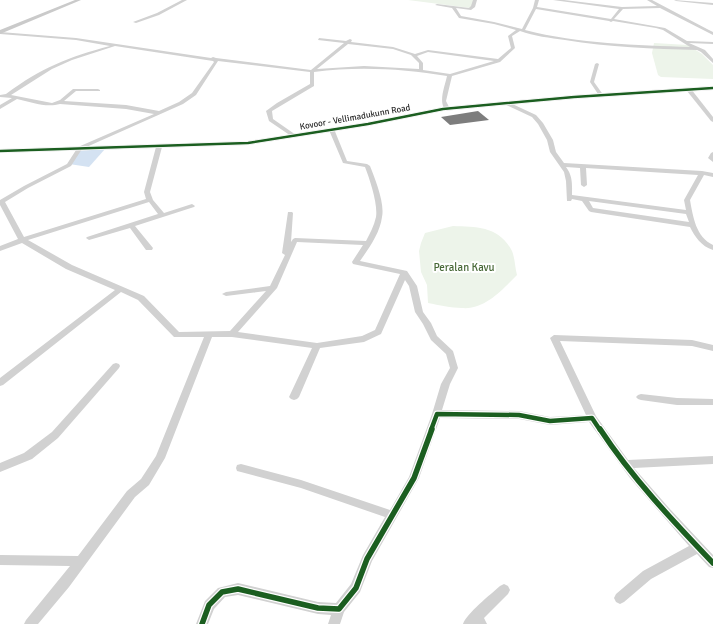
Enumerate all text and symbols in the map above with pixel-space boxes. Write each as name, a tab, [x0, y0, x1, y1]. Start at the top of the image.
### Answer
street label: Kovoor - Vellimadukunn Road	[299, 102, 411, 133]
park label: Peralan Kavu	[433, 261, 495, 274]

